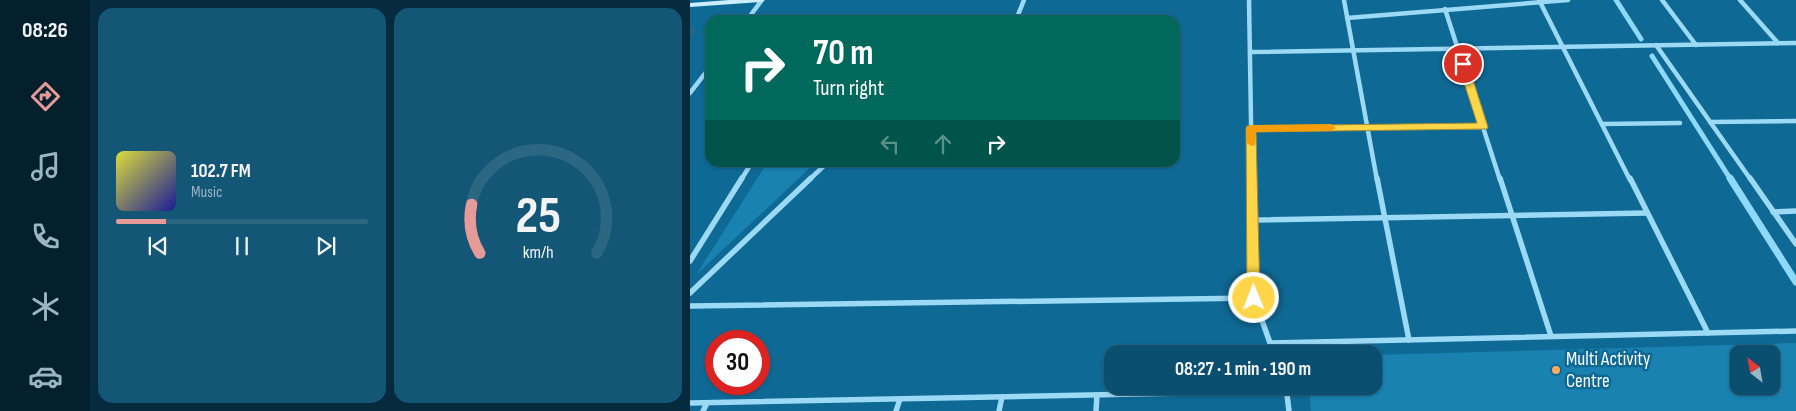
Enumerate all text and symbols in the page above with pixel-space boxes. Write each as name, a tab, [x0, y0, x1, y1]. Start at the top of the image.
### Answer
text: 08:26	[22, 17, 68, 44]
text: 70 m	[813, 32, 873, 75]
icon: right	[730, 35, 795, 100]
pin	[1442, 43, 1484, 85]
icon: arrive	[1449, 50, 1477, 78]
text: Turn right	[813, 75, 884, 102]
icon: directions	[28, 79, 63, 114]
icon: left	[876, 130, 904, 158]
icon: ahead	[929, 130, 957, 158]
icon: right	[982, 130, 1010, 158]
icon: music	[28, 149, 63, 184]
text: 102.7 FM	[191, 160, 251, 183]
text: Music	[191, 183, 222, 202]
text: 25	[515, 185, 561, 248]
icon: phone	[28, 219, 63, 254]
icon: previous	[144, 232, 172, 260]
icon: pause	[228, 232, 256, 260]
icon: next	[312, 232, 340, 260]
text: km/h	[523, 242, 553, 263]
position arrow	[1227, 271, 1279, 323]
icon: climate	[28, 289, 63, 324]
speed limit sign: 30	[705, 330, 770, 395]
north arrow	[1730, 345, 1780, 395]
map controls	[1730, 345, 1780, 395]
place label: Multi Activity Centre	[1566, 348, 1651, 393]
text: 08:27 · 1 min · 190 m	[1175, 358, 1311, 381]
icon: car	[28, 359, 63, 394]
marker: Multi Activity Centre	[1550, 364, 1562, 376]

